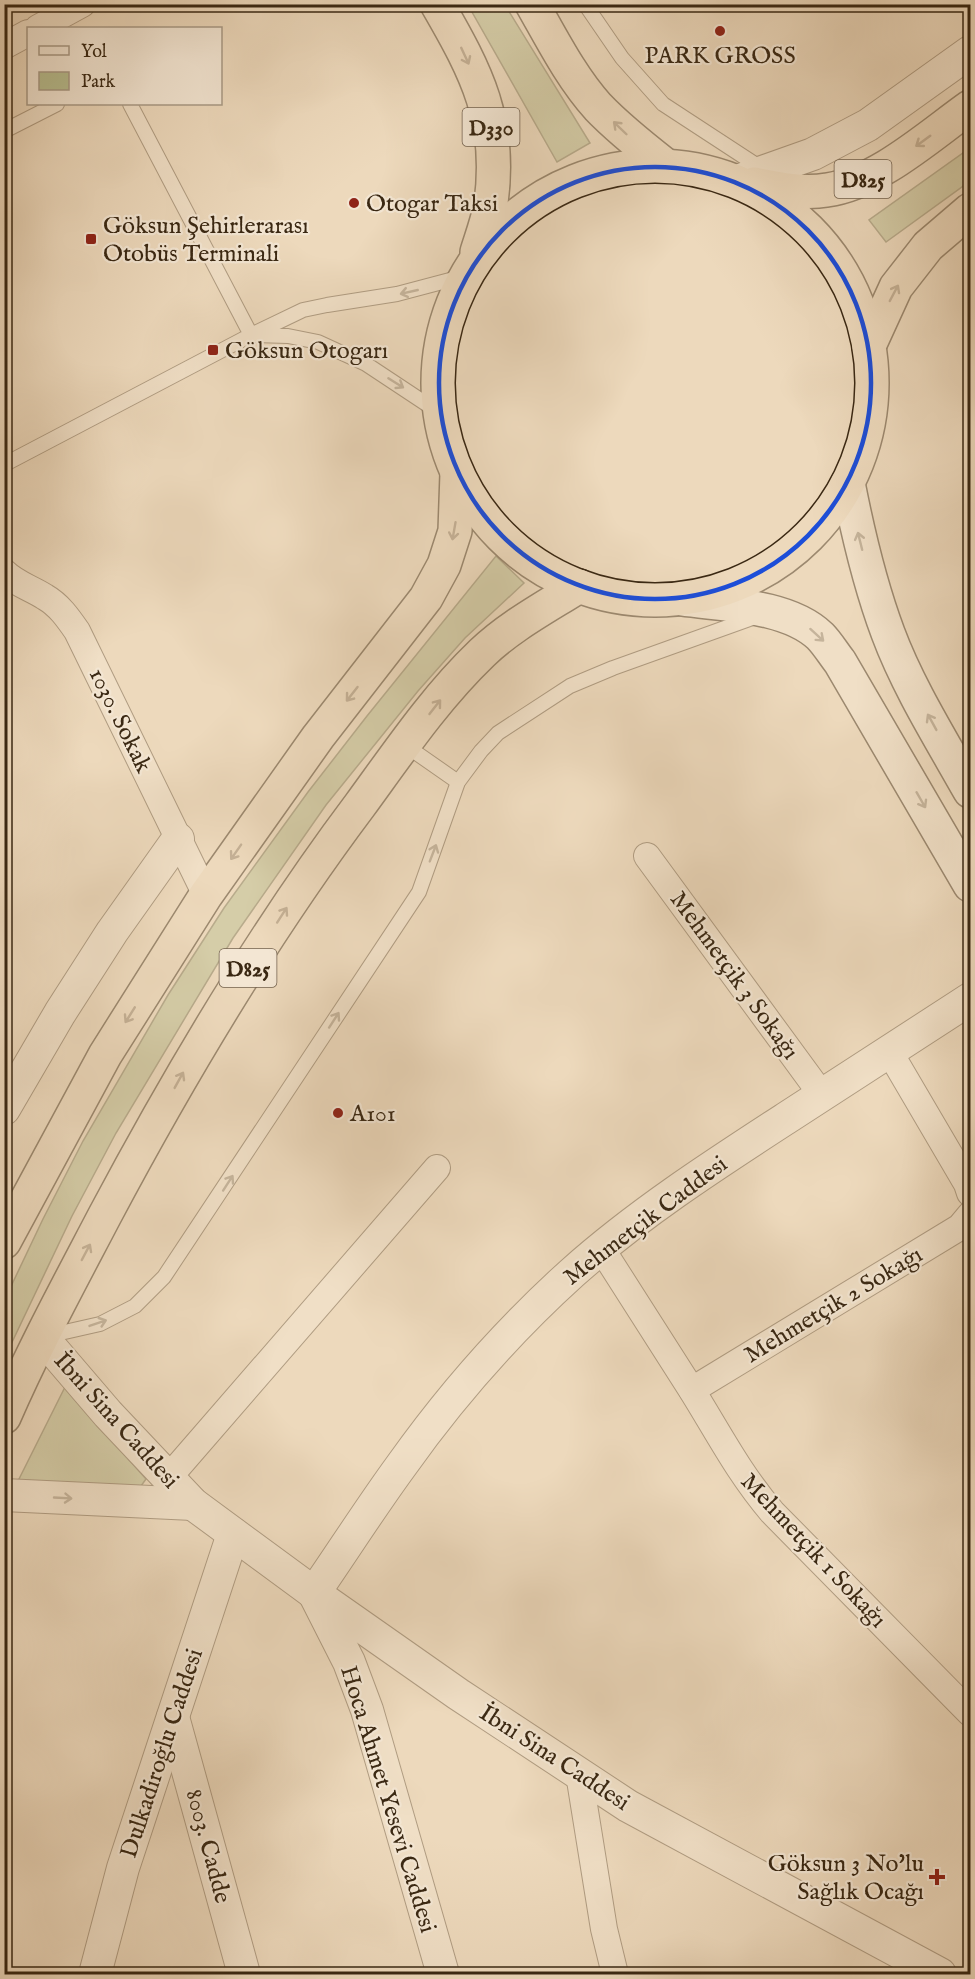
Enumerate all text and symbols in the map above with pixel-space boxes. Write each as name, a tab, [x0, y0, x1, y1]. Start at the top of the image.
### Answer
marker: PARK GROSS	[713, 24, 727, 38]
legend	[27, 27, 222, 105]
text: Yol	[81, 41, 107, 64]
place label: PARK GROSS	[644, 41, 796, 72]
one-way arrow	[459, 46, 471, 64]
text: Park	[81, 71, 116, 94]
road number: D330	[462, 108, 520, 146]
one-way arrow	[612, 120, 627, 135]
one-way arrow	[915, 135, 931, 147]
road number: D825	[834, 160, 892, 198]
place label: Otogar Taksi	[366, 189, 498, 220]
marker: Otogar Taksi	[347, 196, 361, 210]
place label: Göksun Şehirlerarası Otobüs Terminali	[103, 211, 309, 270]
marker: Göksun Şehirlerarası Otobüs Terminali	[84, 232, 98, 246]
one-way arrow	[888, 285, 900, 302]
one-way arrow	[400, 286, 419, 298]
place label: Göksun Otogarı	[225, 336, 388, 367]
marker: Göksun Otogarı	[206, 343, 220, 357]
one-way arrow	[388, 377, 405, 390]
one-way arrow	[448, 521, 459, 540]
one-way arrow	[854, 532, 866, 551]
one-way arrow	[809, 629, 825, 642]
street label: 1030. Sokak	[81, 663, 158, 778]
one-way arrow	[345, 686, 358, 702]
one-way arrow	[428, 699, 441, 715]
one-way arrow	[926, 714, 938, 731]
one-way arrow	[915, 791, 927, 808]
one-way arrow	[230, 843, 242, 859]
one-way arrow	[429, 844, 440, 863]
street label: Mehmetçik 3 Sokağı	[662, 886, 805, 1066]
one-way arrow	[275, 906, 288, 923]
road number: D825	[220, 949, 276, 987]
one-way arrow	[124, 1006, 136, 1023]
one-way arrow	[329, 1012, 341, 1029]
one-way arrow	[173, 1072, 185, 1089]
place label: A101	[349, 1099, 396, 1130]
marker: A101	[331, 1106, 345, 1120]
street label: Mehmetçik Caddesi	[558, 1149, 734, 1293]
one-way arrow	[222, 1175, 234, 1192]
street label: Mehmetçik 2 Sokağı	[739, 1240, 929, 1371]
one-way arrow	[81, 1243, 92, 1261]
one-way arrow	[88, 1317, 107, 1328]
street label: İbni Sina Caddesi	[46, 1346, 185, 1496]
street label: Mehmetçik 1 Sokağı	[733, 1467, 893, 1635]
one-way arrow	[52, 1492, 72, 1503]
street label: Dulkadiroğlu Caddesi	[114, 1645, 211, 1862]
street label: Hoca Ahmet Yesevi Caddesi	[332, 1662, 443, 1937]
street label: İbni Sina Caddesi	[473, 1698, 635, 1819]
street label: 8003. Cadde	[178, 1786, 238, 1907]
place label: Göksun 3 No'lu Sağlık Ocağı	[768, 1849, 924, 1908]
marker: Göksun 3 No'lu Sağlık Ocağı	[928, 1868, 946, 1886]

